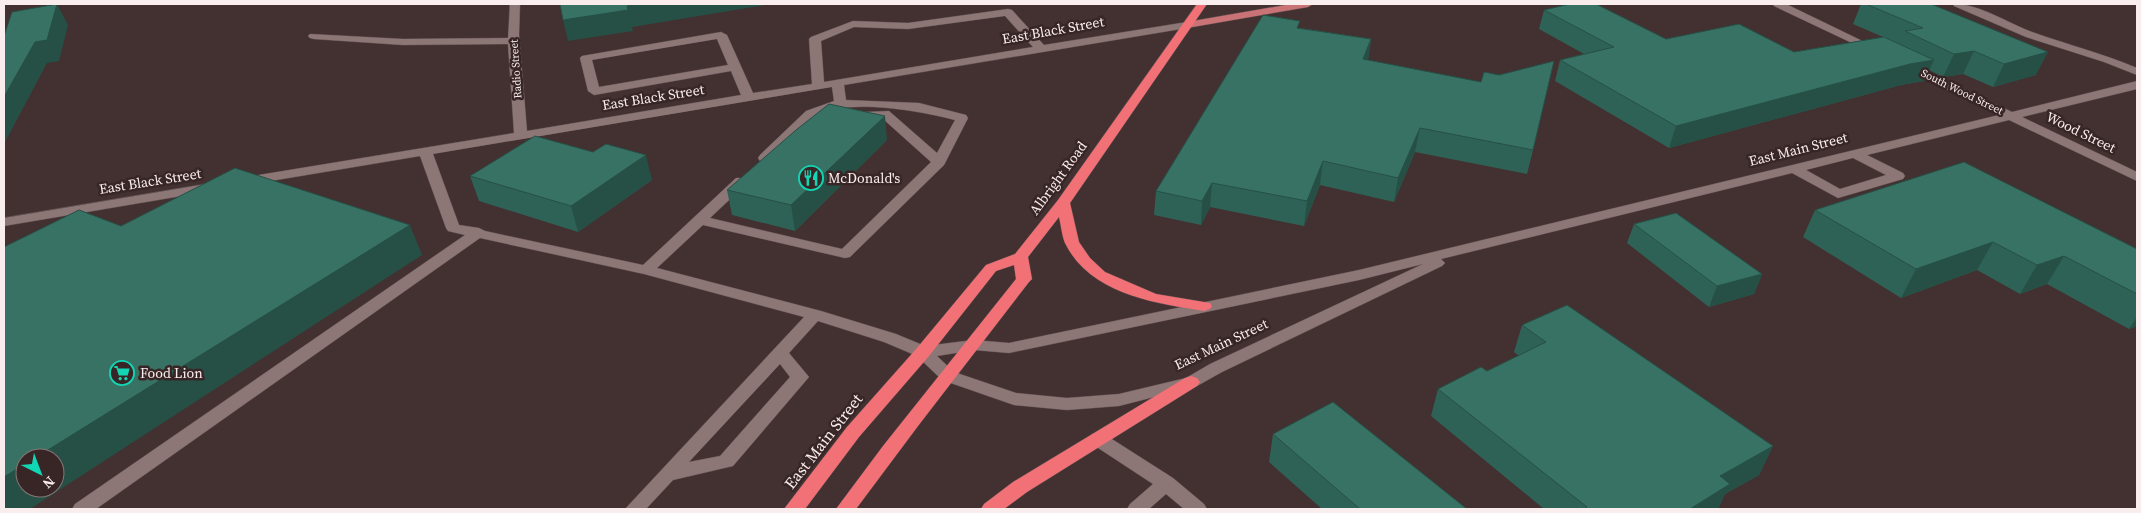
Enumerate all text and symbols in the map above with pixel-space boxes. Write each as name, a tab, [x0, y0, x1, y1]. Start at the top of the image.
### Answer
street label: East Black Street	[1001, 11, 1106, 49]
street label: Radio Street	[506, 38, 526, 99]
street label: South Wood Street	[1918, 66, 2006, 119]
street label: East Black Street	[601, 79, 706, 115]
street label: Wood Street	[2043, 107, 2120, 158]
street label: East Main Street	[1747, 127, 1850, 171]
street label: Albright Road	[1024, 137, 1092, 219]
street label: East Black Street	[98, 163, 203, 199]
restaurant icon: McDonald's	[798, 165, 824, 191]
place label: McDonald's	[828, 168, 900, 188]
street label: East Main Street	[1171, 313, 1271, 374]
supermarket icon: Food Lion	[109, 360, 135, 386]
place label: Food Lion	[140, 363, 203, 383]
street label: East Main Street	[779, 388, 868, 493]
north arrow	[15, 448, 65, 498]
text: N	[38, 472, 59, 494]

